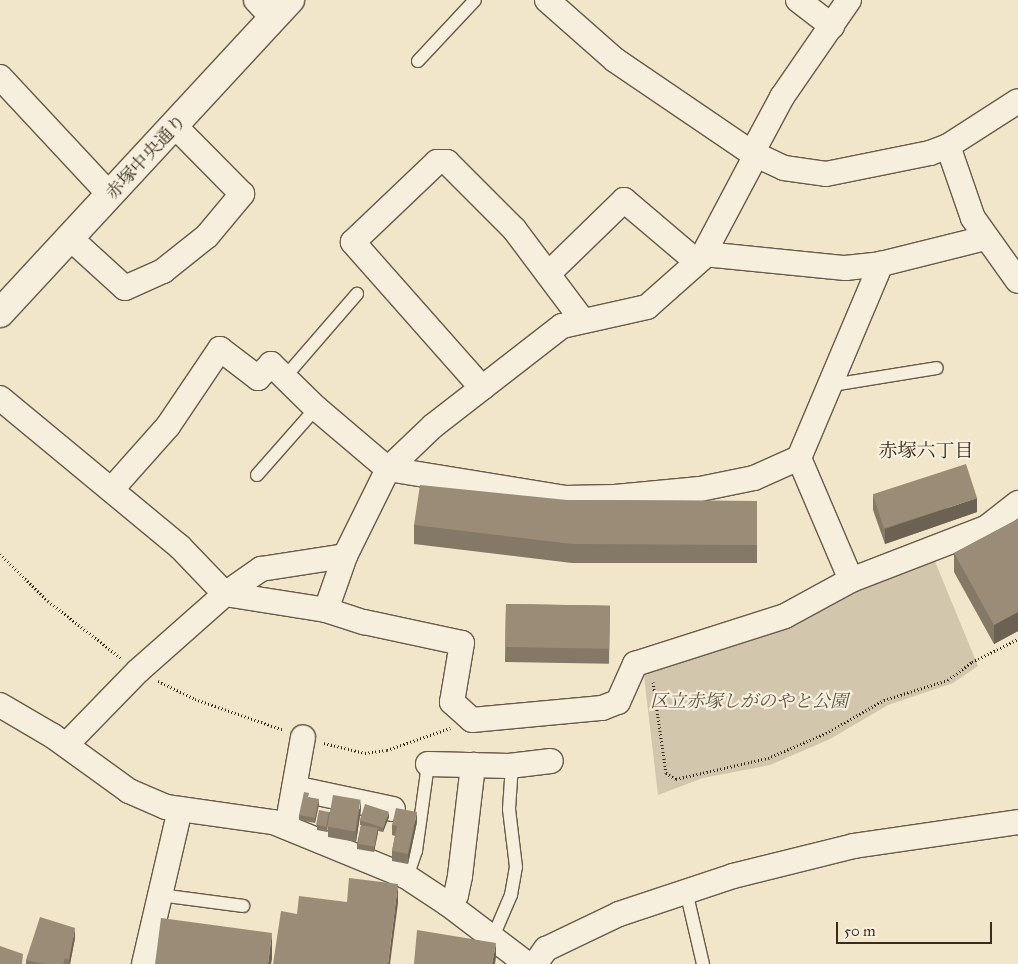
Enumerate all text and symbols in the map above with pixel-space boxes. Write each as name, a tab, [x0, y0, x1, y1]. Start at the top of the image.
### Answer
street label: 赤塚中央通り	[101, 110, 191, 204]
district label: 赤塚六丁目	[879, 440, 973, 462]
park label: 区立赤塚しがのやと公園	[650, 690, 848, 712]
scale bar	[838, 912, 994, 944]
text: 50 m	[844, 922, 876, 940]

